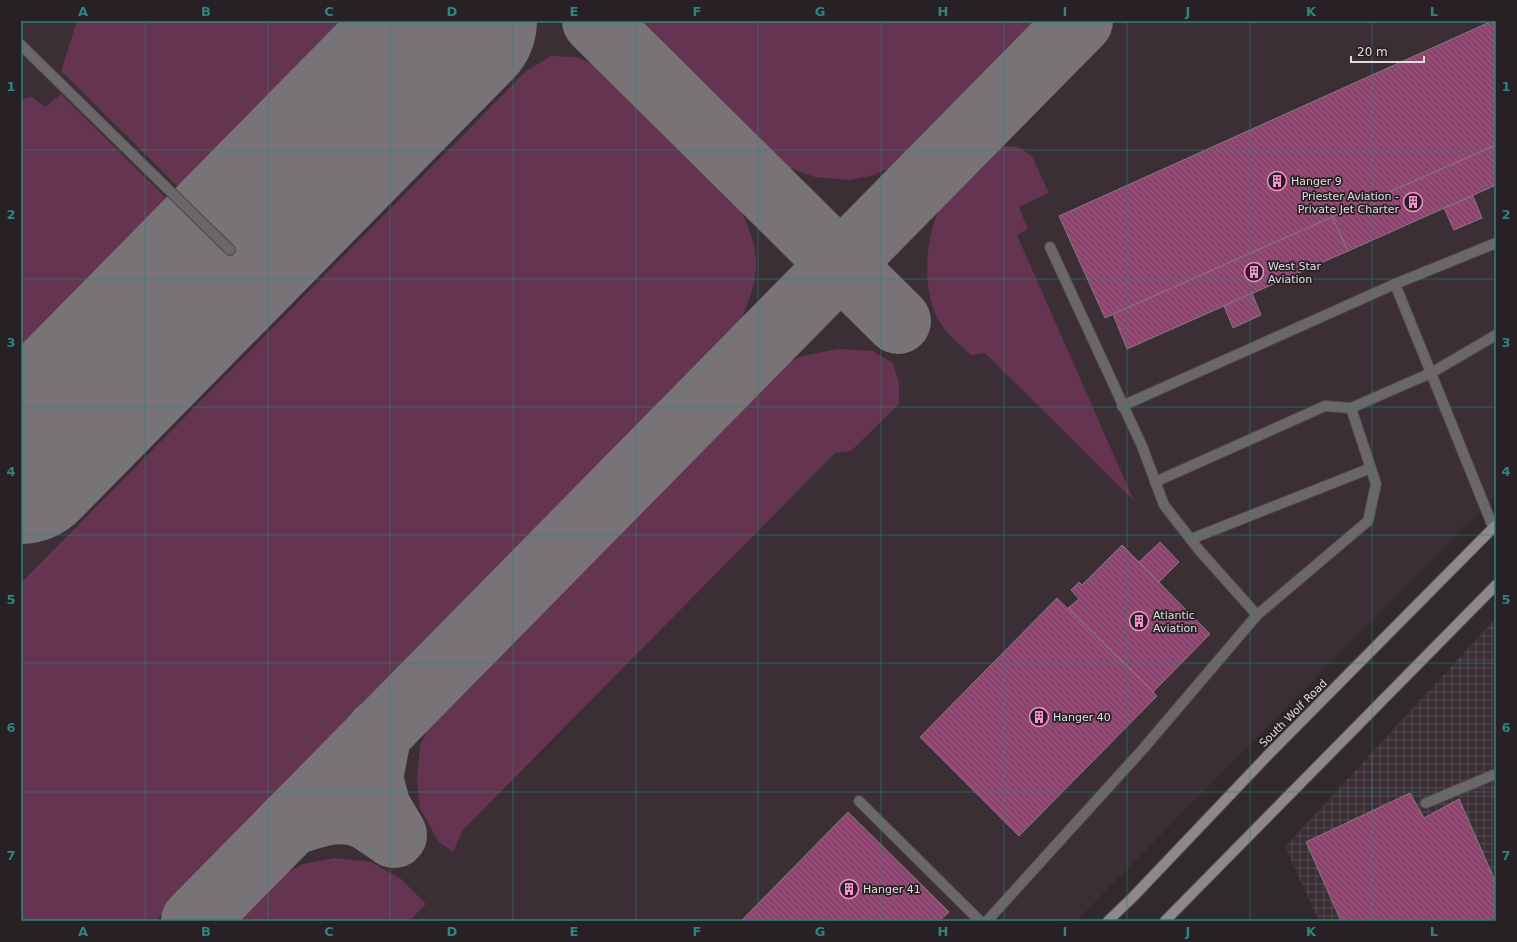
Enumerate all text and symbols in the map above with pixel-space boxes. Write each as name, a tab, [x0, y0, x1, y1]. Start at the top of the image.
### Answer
text: A	[78, 4, 88, 19]
text: B	[201, 4, 211, 19]
text: C	[324, 4, 334, 19]
text: D	[447, 4, 458, 19]
text: E	[570, 4, 578, 19]
text: F	[693, 4, 701, 19]
text: G	[815, 4, 825, 19]
text: H	[938, 4, 948, 19]
text: I	[1063, 4, 1067, 19]
text: J	[1185, 4, 1190, 19]
text: K	[1306, 4, 1317, 19]
text: L	[1430, 4, 1438, 19]
scale bar	[1351, 38, 1424, 64]
text: 20 m	[1357, 45, 1388, 59]
text: 1	[6, 79, 16, 94]
text: 1	[1501, 79, 1511, 94]
building icon: Hanger 9	[1266, 170, 1288, 192]
place label: Hanger 9	[1291, 175, 1342, 188]
place label: Priester Aviation - Private Jet Charter	[1298, 190, 1399, 216]
building icon: Priester Aviation - Private Jet Charter	[1402, 191, 1424, 213]
text: 2	[6, 207, 16, 222]
text: 2	[1501, 207, 1511, 222]
place label: West Star Aviation	[1268, 260, 1322, 286]
building icon: West Star Aviation	[1243, 261, 1265, 283]
text: 3	[6, 335, 16, 350]
text: 3	[1501, 335, 1511, 350]
text: 4	[6, 464, 16, 479]
text: 4	[1501, 464, 1511, 479]
text: 5	[6, 592, 16, 607]
text: 5	[1501, 592, 1511, 607]
place label: Atlantic Aviation	[1153, 609, 1197, 635]
building icon: Atlantic Aviation	[1128, 610, 1150, 632]
street label: South Wolf Road	[1257, 677, 1330, 750]
building icon: Hanger 40	[1028, 706, 1050, 728]
place label: Hanger 40	[1053, 711, 1111, 724]
text: 6	[6, 720, 16, 735]
text: 6	[1501, 720, 1511, 735]
text: 7	[6, 848, 16, 863]
text: 7	[1501, 848, 1511, 863]
building icon: Hanger 41	[838, 878, 860, 900]
place label: Hanger 41	[863, 883, 921, 896]
text: A	[78, 924, 88, 939]
text: B	[201, 924, 211, 939]
text: C	[324, 924, 334, 939]
text: D	[447, 924, 458, 939]
text: E	[570, 924, 578, 939]
text: F	[693, 924, 701, 939]
text: G	[815, 924, 825, 939]
text: H	[938, 924, 948, 939]
text: I	[1063, 924, 1067, 939]
text: J	[1185, 924, 1190, 939]
text: K	[1306, 924, 1317, 939]
text: L	[1430, 924, 1438, 939]

